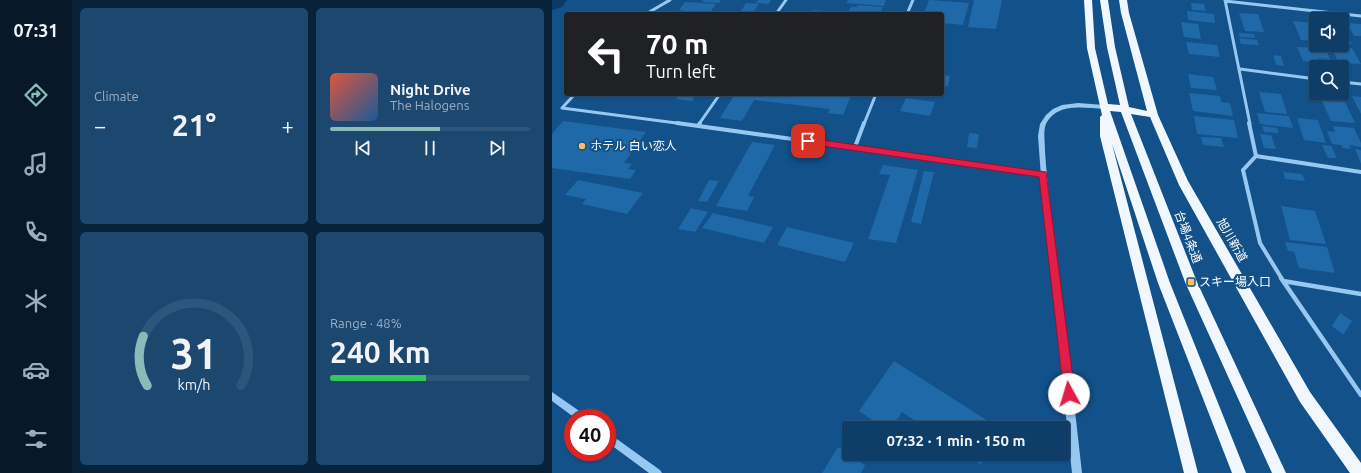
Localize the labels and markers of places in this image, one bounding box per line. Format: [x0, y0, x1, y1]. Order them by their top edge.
pin [791, 124, 825, 158]
place label: ホテル 白い恋人 [590, 139, 677, 152]
marker: ホテル 白い恋人 [577, 141, 587, 151]
place label: スキー場入口 [1199, 275, 1271, 288]
marker: スキー場入口 [1186, 277, 1196, 287]

